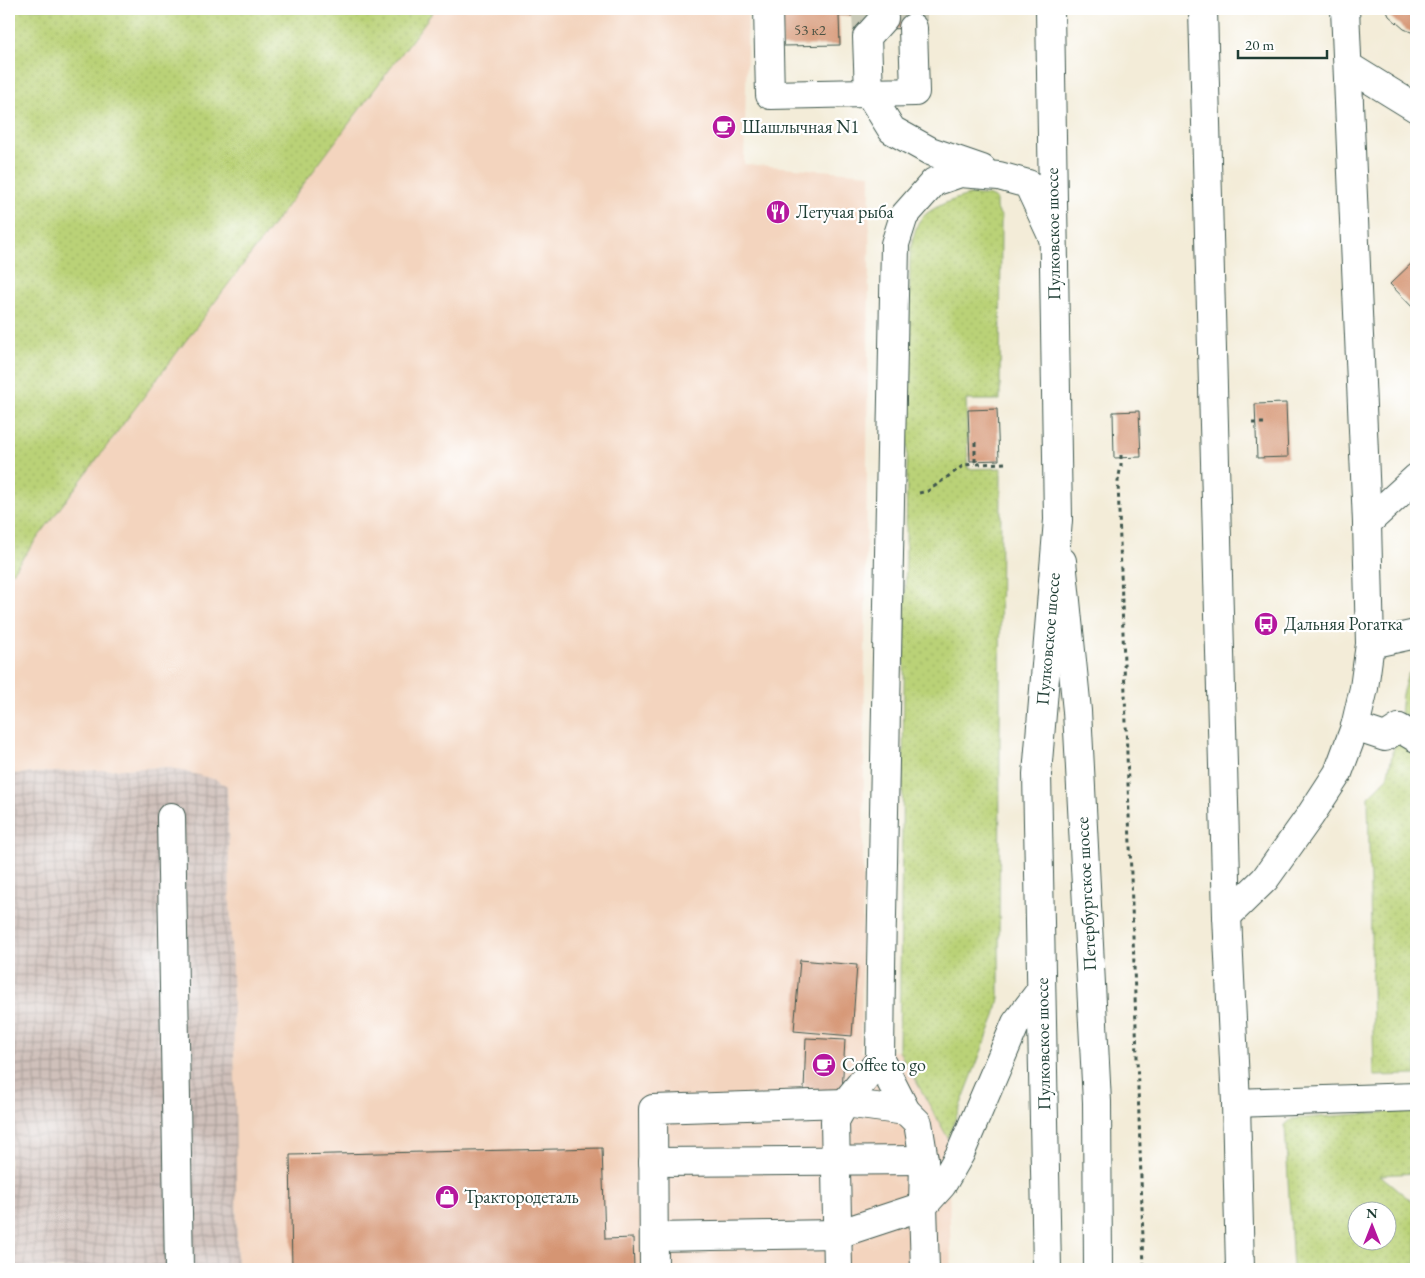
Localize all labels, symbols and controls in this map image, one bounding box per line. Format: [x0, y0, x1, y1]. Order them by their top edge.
house number: 53 к2 [794, 20, 827, 39]
scale bar [1238, 28, 1326, 60]
text: 20 m [1245, 35, 1274, 54]
cafe icon: Шашлычная N1 [711, 114, 737, 140]
place label: Шашлычная N1 [742, 115, 859, 138]
street label: Пулковское шоссе [1040, 167, 1065, 301]
restaurant icon: Летучая рыба [765, 199, 791, 225]
place label: Летучая рыба [796, 200, 894, 223]
street label: Пулковское шоссе [1030, 572, 1065, 706]
bus stop icon: Дальняя Рогатка [1253, 611, 1279, 637]
place label: Дальняя Рогатка [1284, 612, 1404, 635]
street label: Петербургское шоссе [1070, 816, 1101, 972]
street label: Пулковское шоссе [1030, 977, 1055, 1111]
cafe icon: Coffee to go [811, 1052, 837, 1078]
place label: Coffee to go [842, 1053, 926, 1076]
shop icon: Трактородеталь [434, 1184, 460, 1210]
place label: Трактородеталь [464, 1185, 579, 1208]
north arrow [1348, 1200, 1398, 1250]
text: N [1366, 1204, 1378, 1222]

